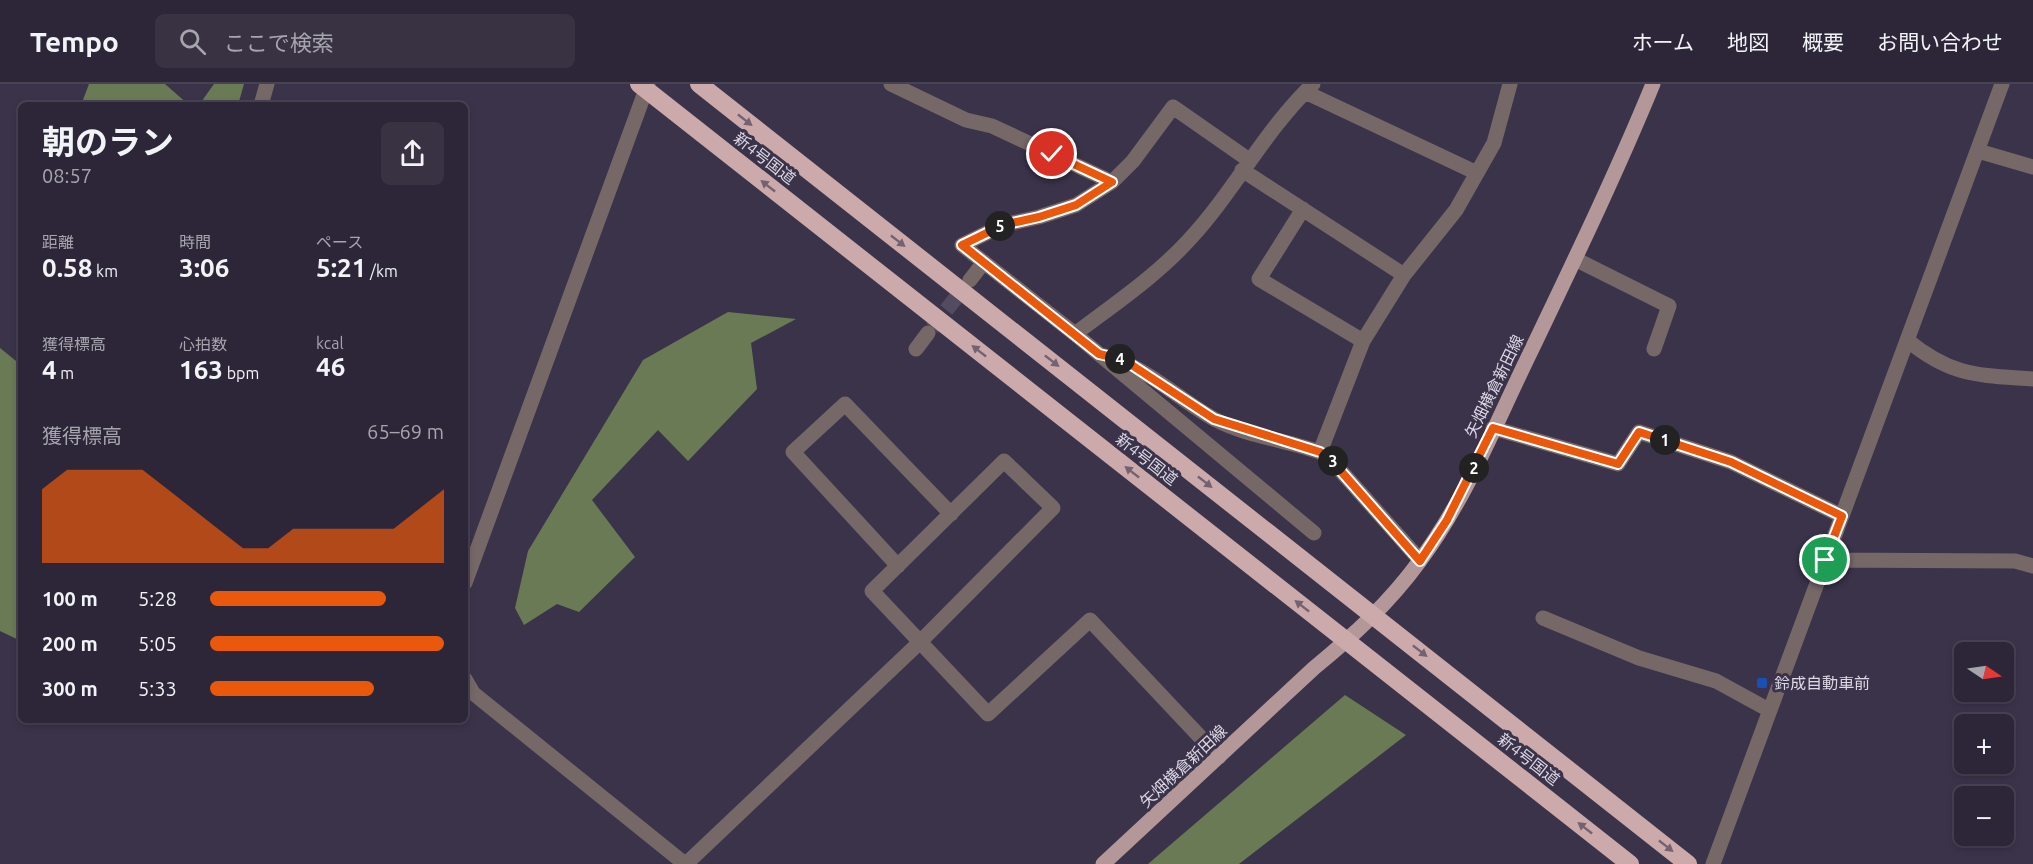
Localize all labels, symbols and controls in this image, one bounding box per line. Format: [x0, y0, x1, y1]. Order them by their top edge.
search box [155, 14, 575, 68]
icon: search [176, 25, 209, 58]
text: Tempo [30, 26, 119, 57]
text: ここで検索 [224, 30, 334, 55]
text: ホーム [1632, 30, 1694, 54]
text: 地図 [1727, 30, 1769, 54]
text: 概要 [1802, 30, 1844, 54]
text: お問い合わせ [1877, 30, 2003, 54]
one-way arrow [737, 114, 753, 127]
button: share [381, 122, 444, 185]
text: 朝のラン [42, 123, 174, 160]
street label: 新4号国道 [731, 128, 799, 188]
pin [1026, 128, 1077, 179]
icon: check [1035, 137, 1068, 170]
text: 08:57 [42, 164, 92, 187]
one-way arrow [760, 179, 776, 192]
pin: 5 [985, 211, 1015, 241]
text: 5 [995, 217, 1005, 235]
text: 距離 [42, 233, 74, 251]
text: 時間 [179, 233, 211, 251]
text: ペース [316, 233, 363, 251]
one-way arrow [891, 234, 906, 246]
text: 0.58 [42, 253, 92, 282]
text: 3:06 [179, 253, 229, 282]
text: 5:21 [316, 253, 366, 282]
text: km [92, 262, 118, 280]
text: /km [366, 262, 398, 280]
street label: 矢畑横倉新田線 [1461, 332, 1527, 440]
text: kcal [316, 334, 344, 352]
text: 獲得標高 [42, 335, 106, 353]
text: 心拍数 [179, 335, 227, 353]
pin: 4 [1105, 344, 1135, 374]
one-way arrow [971, 345, 987, 358]
text: 4 [1115, 350, 1125, 368]
text: 46 [316, 352, 345, 381]
text: 4 [42, 355, 57, 384]
text: 163 [179, 355, 223, 384]
one-way arrow [1044, 355, 1059, 367]
text: m [57, 364, 74, 382]
text: bpm [223, 364, 259, 382]
text: 65–69 m [367, 420, 444, 443]
text: 獲得標高 [42, 424, 122, 447]
pin: 1 [1650, 425, 1680, 455]
street label: 新4号国道 [1113, 429, 1181, 489]
text: 1 [1660, 431, 1670, 449]
pin: 3 [1318, 446, 1348, 476]
text: 3 [1328, 452, 1338, 470]
pin: 2 [1459, 453, 1489, 483]
text: 2 [1469, 459, 1479, 477]
one-way arrow [1124, 466, 1140, 479]
one-way arrow [1197, 476, 1213, 489]
pin [1799, 534, 1850, 585]
icon: arrive [1808, 543, 1841, 576]
text: 100 m [42, 587, 98, 610]
text: 5:28 [138, 587, 177, 610]
one-way arrow [1294, 599, 1310, 612]
text: 200 m [42, 632, 98, 655]
text: 5:05 [138, 632, 177, 655]
north arrow [1954, 642, 2014, 702]
map controls [1954, 642, 2014, 846]
one-way arrow [1412, 645, 1428, 658]
place label: 鈴成自動車前 [1774, 674, 1870, 692]
marker: 鈴成自動車前 [1755, 676, 1769, 690]
text: 300 m [42, 677, 98, 700]
text: 5:33 [138, 677, 177, 700]
button: + [1954, 714, 2014, 774]
street label: 矢畑横倉新田線 [1136, 721, 1230, 811]
street label: 新4号国道 [1495, 729, 1563, 789]
button: − [1954, 786, 2014, 846]
one-way arrow [1577, 822, 1592, 834]
one-way arrow [1659, 840, 1674, 852]

